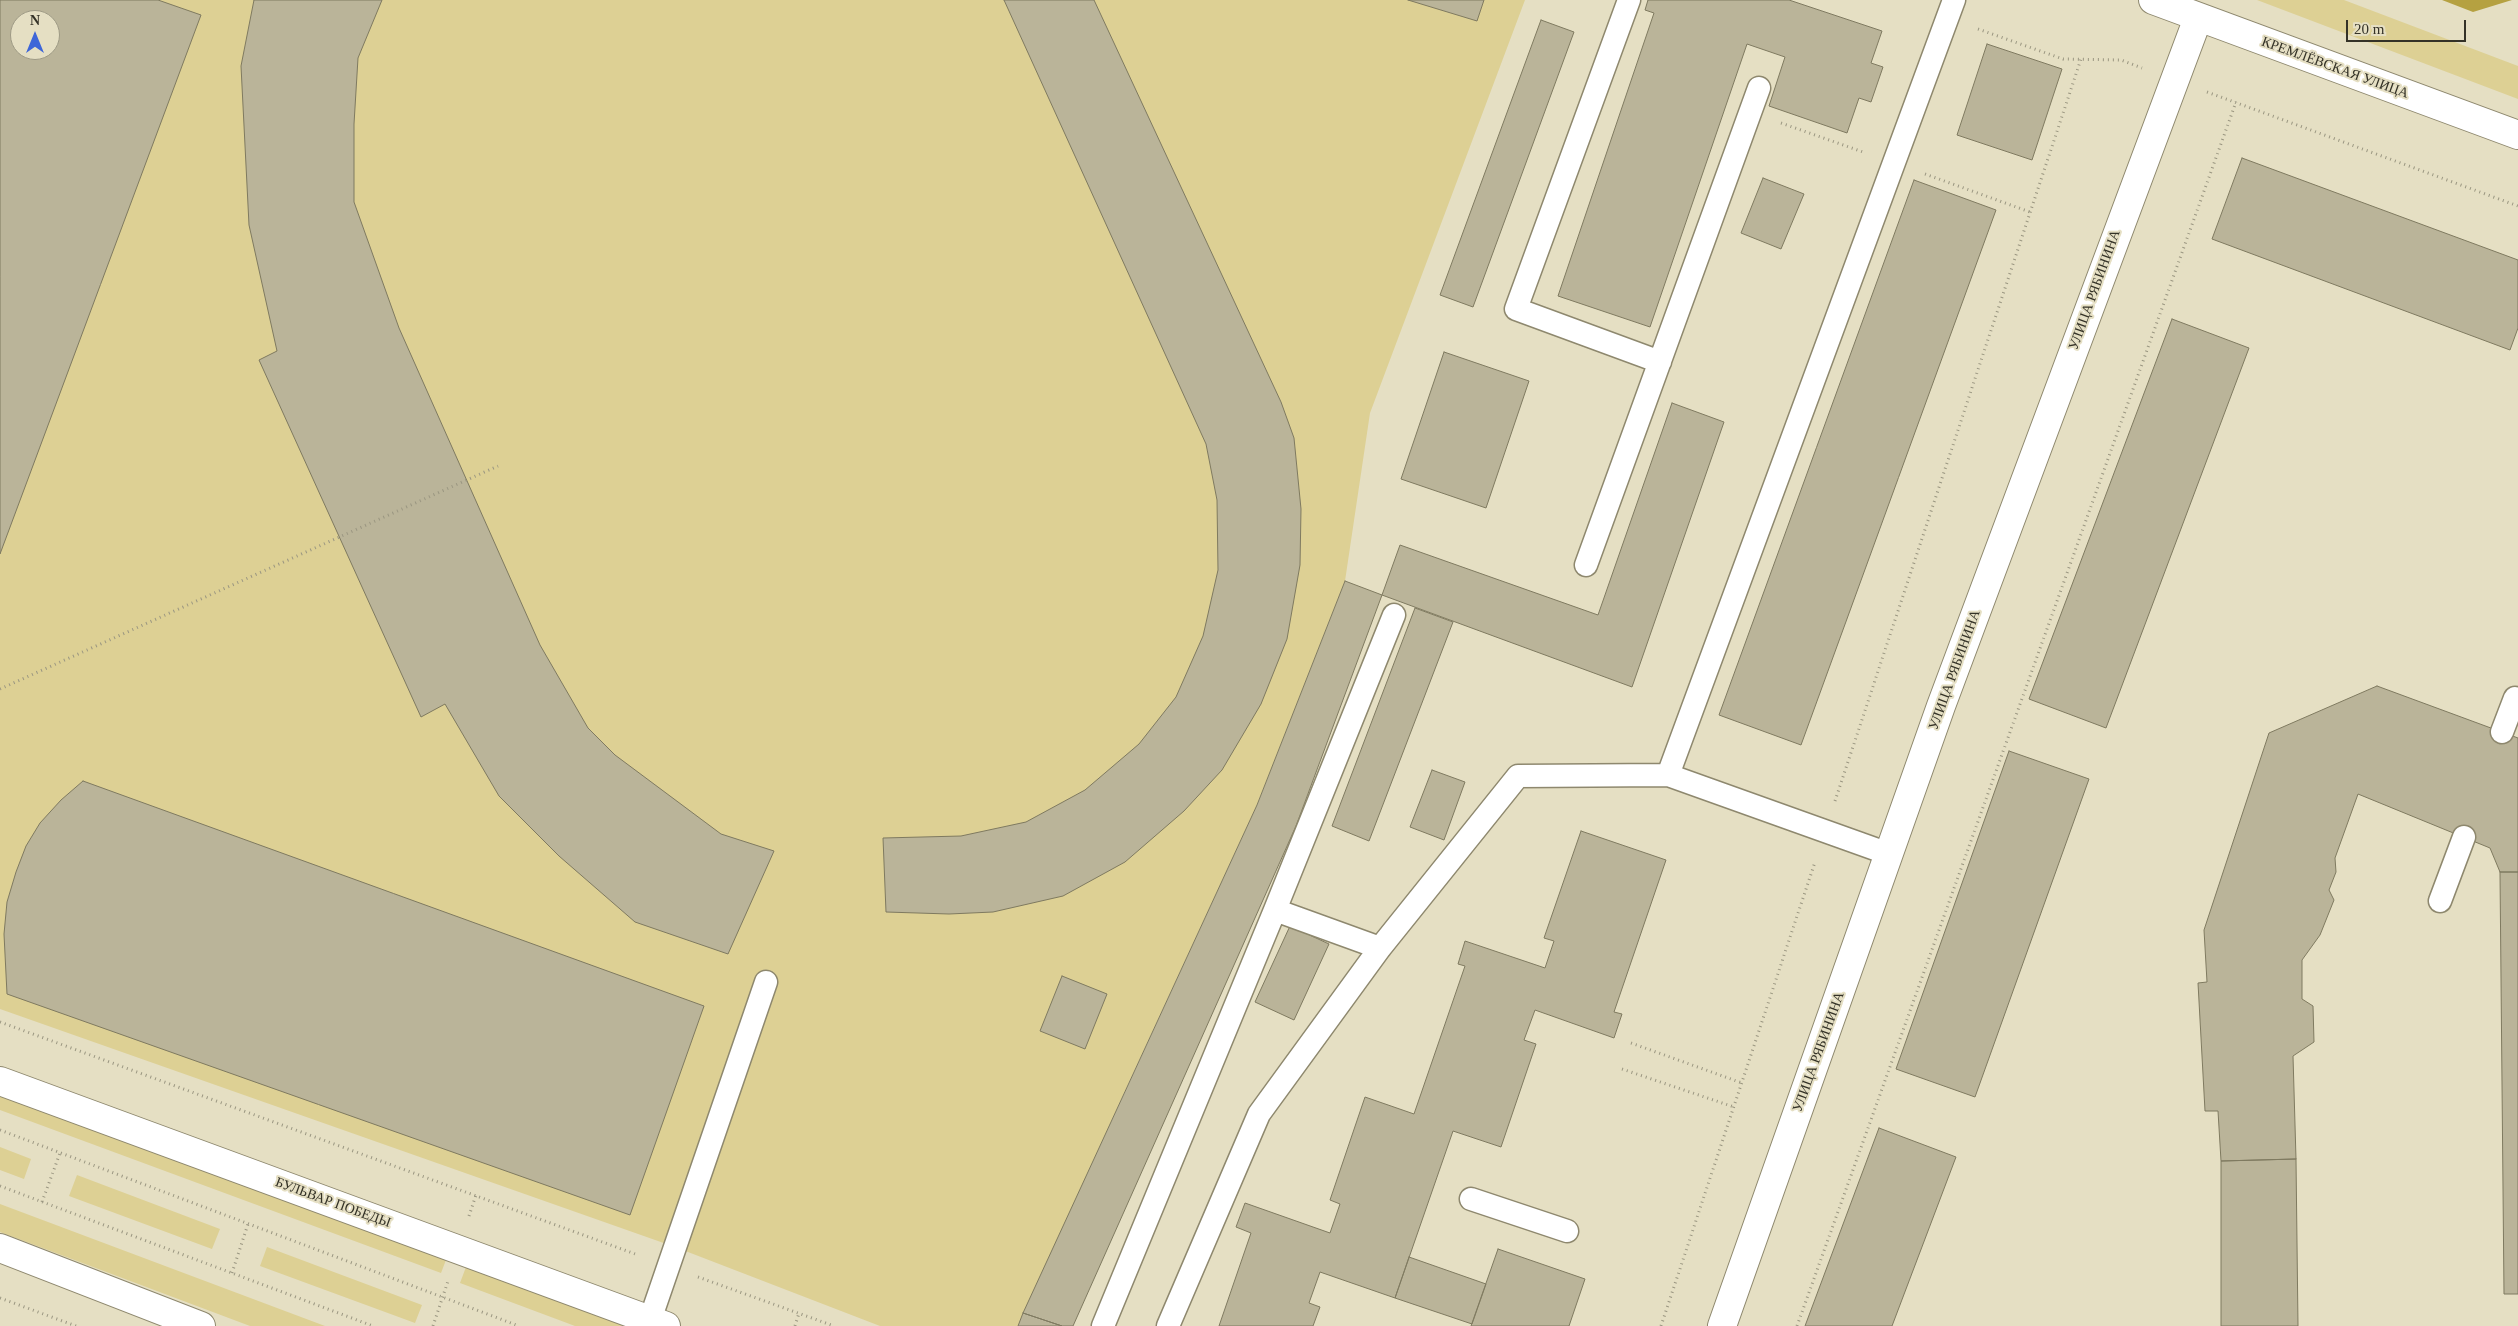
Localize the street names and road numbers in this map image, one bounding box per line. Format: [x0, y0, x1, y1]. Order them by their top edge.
street label: КРЕМЛЁВСКАЯ УЛИЦА [2259, 34, 2411, 102]
street label: УЛИЦА РЯБИНИНА [2065, 228, 2125, 352]
street label: УЛИЦА РЯБИНИНА [1925, 608, 1985, 732]
street label: УЛИЦА РЯБИНИНА [1789, 990, 1849, 1114]
street label: БУЛЬВАР ПОБЕДЫ [273, 1174, 393, 1232]

